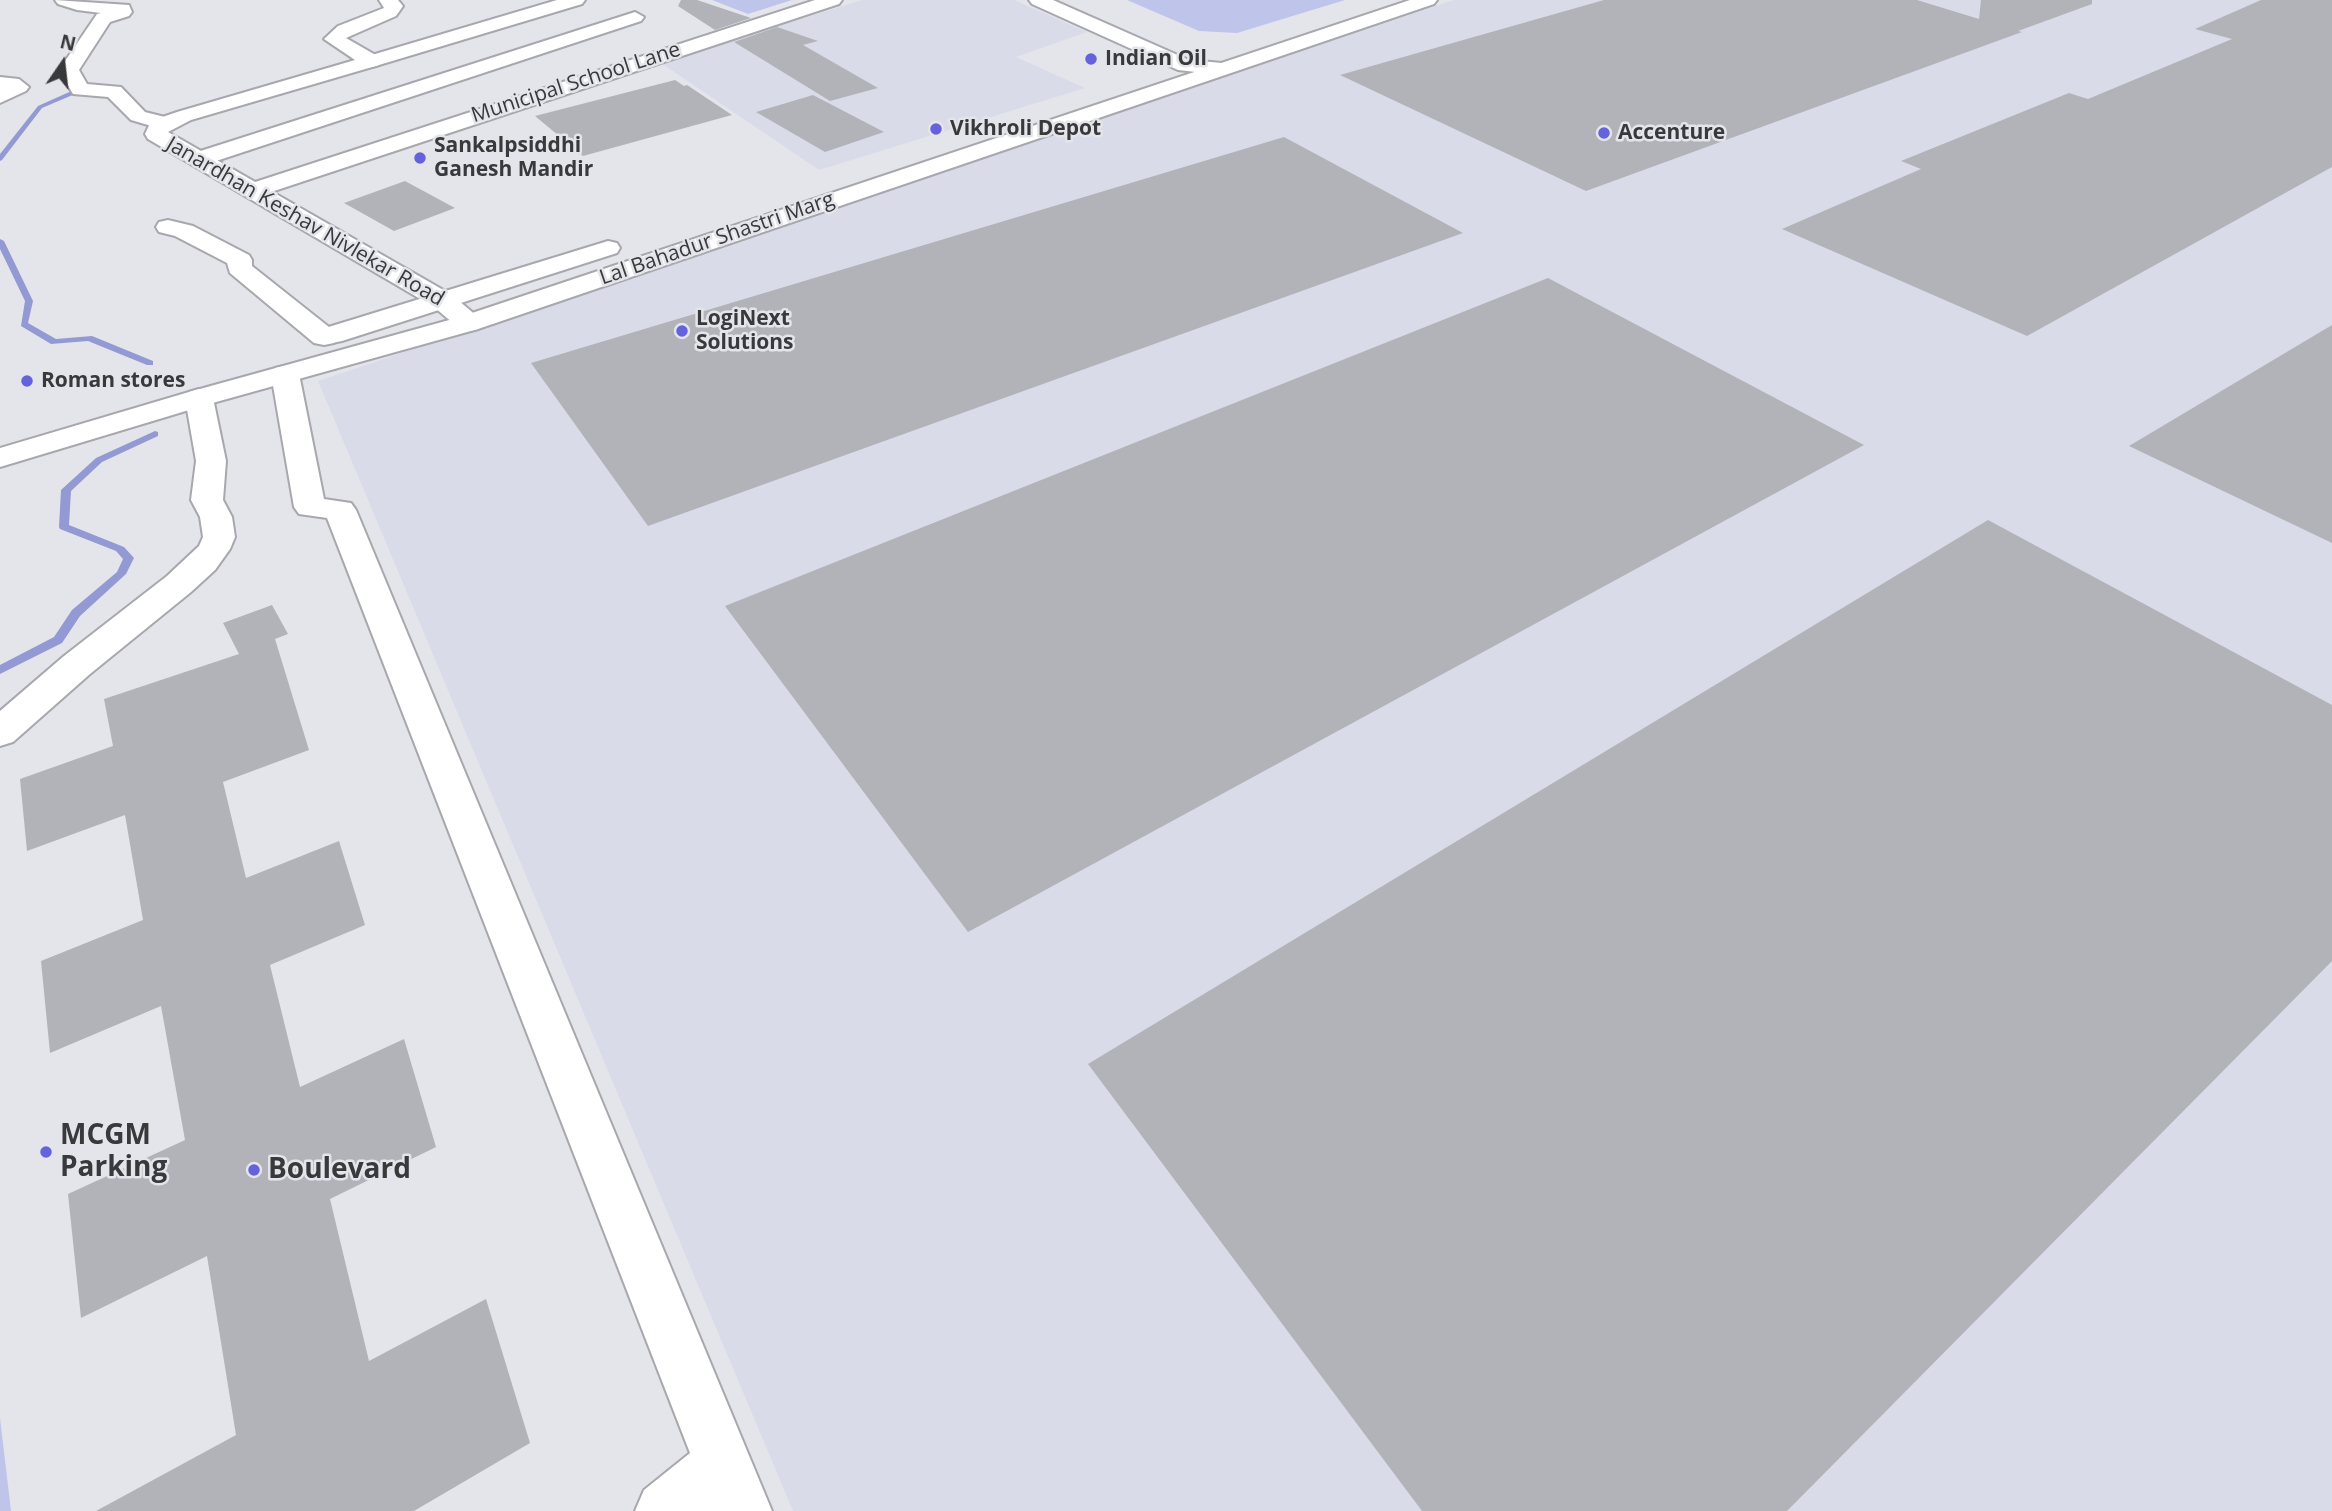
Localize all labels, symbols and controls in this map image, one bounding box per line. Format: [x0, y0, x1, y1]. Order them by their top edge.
north arrow [28, 28, 98, 98]
text: N [57, 28, 79, 57]
street label: Municipal School Lane [468, 37, 684, 129]
place label: Indian Oil [1105, 46, 1207, 72]
marker: Indian Oil [1083, 51, 1099, 67]
place label: Vikhroli Depot [950, 116, 1101, 142]
place label: Accenture [1618, 120, 1725, 146]
marker: Vikhroli Depot [928, 121, 944, 137]
marker: Accenture [1596, 125, 1612, 141]
street label: Janardhan Keshav Nivlekar Road [161, 132, 449, 312]
place label: Sankalpsiddhi Ganesh Mandir [434, 133, 593, 183]
marker: Sankalpsiddhi Ganesh Mandir [412, 150, 428, 166]
street label: Lal Bahadur Shastri Marg [596, 187, 838, 291]
place label: LogiNext Solutions [696, 306, 794, 356]
marker: LogiNext Solutions [674, 323, 690, 339]
place label: Roman stores [41, 368, 185, 394]
marker: Roman stores [19, 373, 35, 389]
place label: MCGM Parking [60, 1119, 167, 1185]
marker: MCGM Parking [38, 1144, 54, 1160]
place label: Boulevard [268, 1153, 411, 1187]
marker: Boulevard [246, 1162, 262, 1178]

